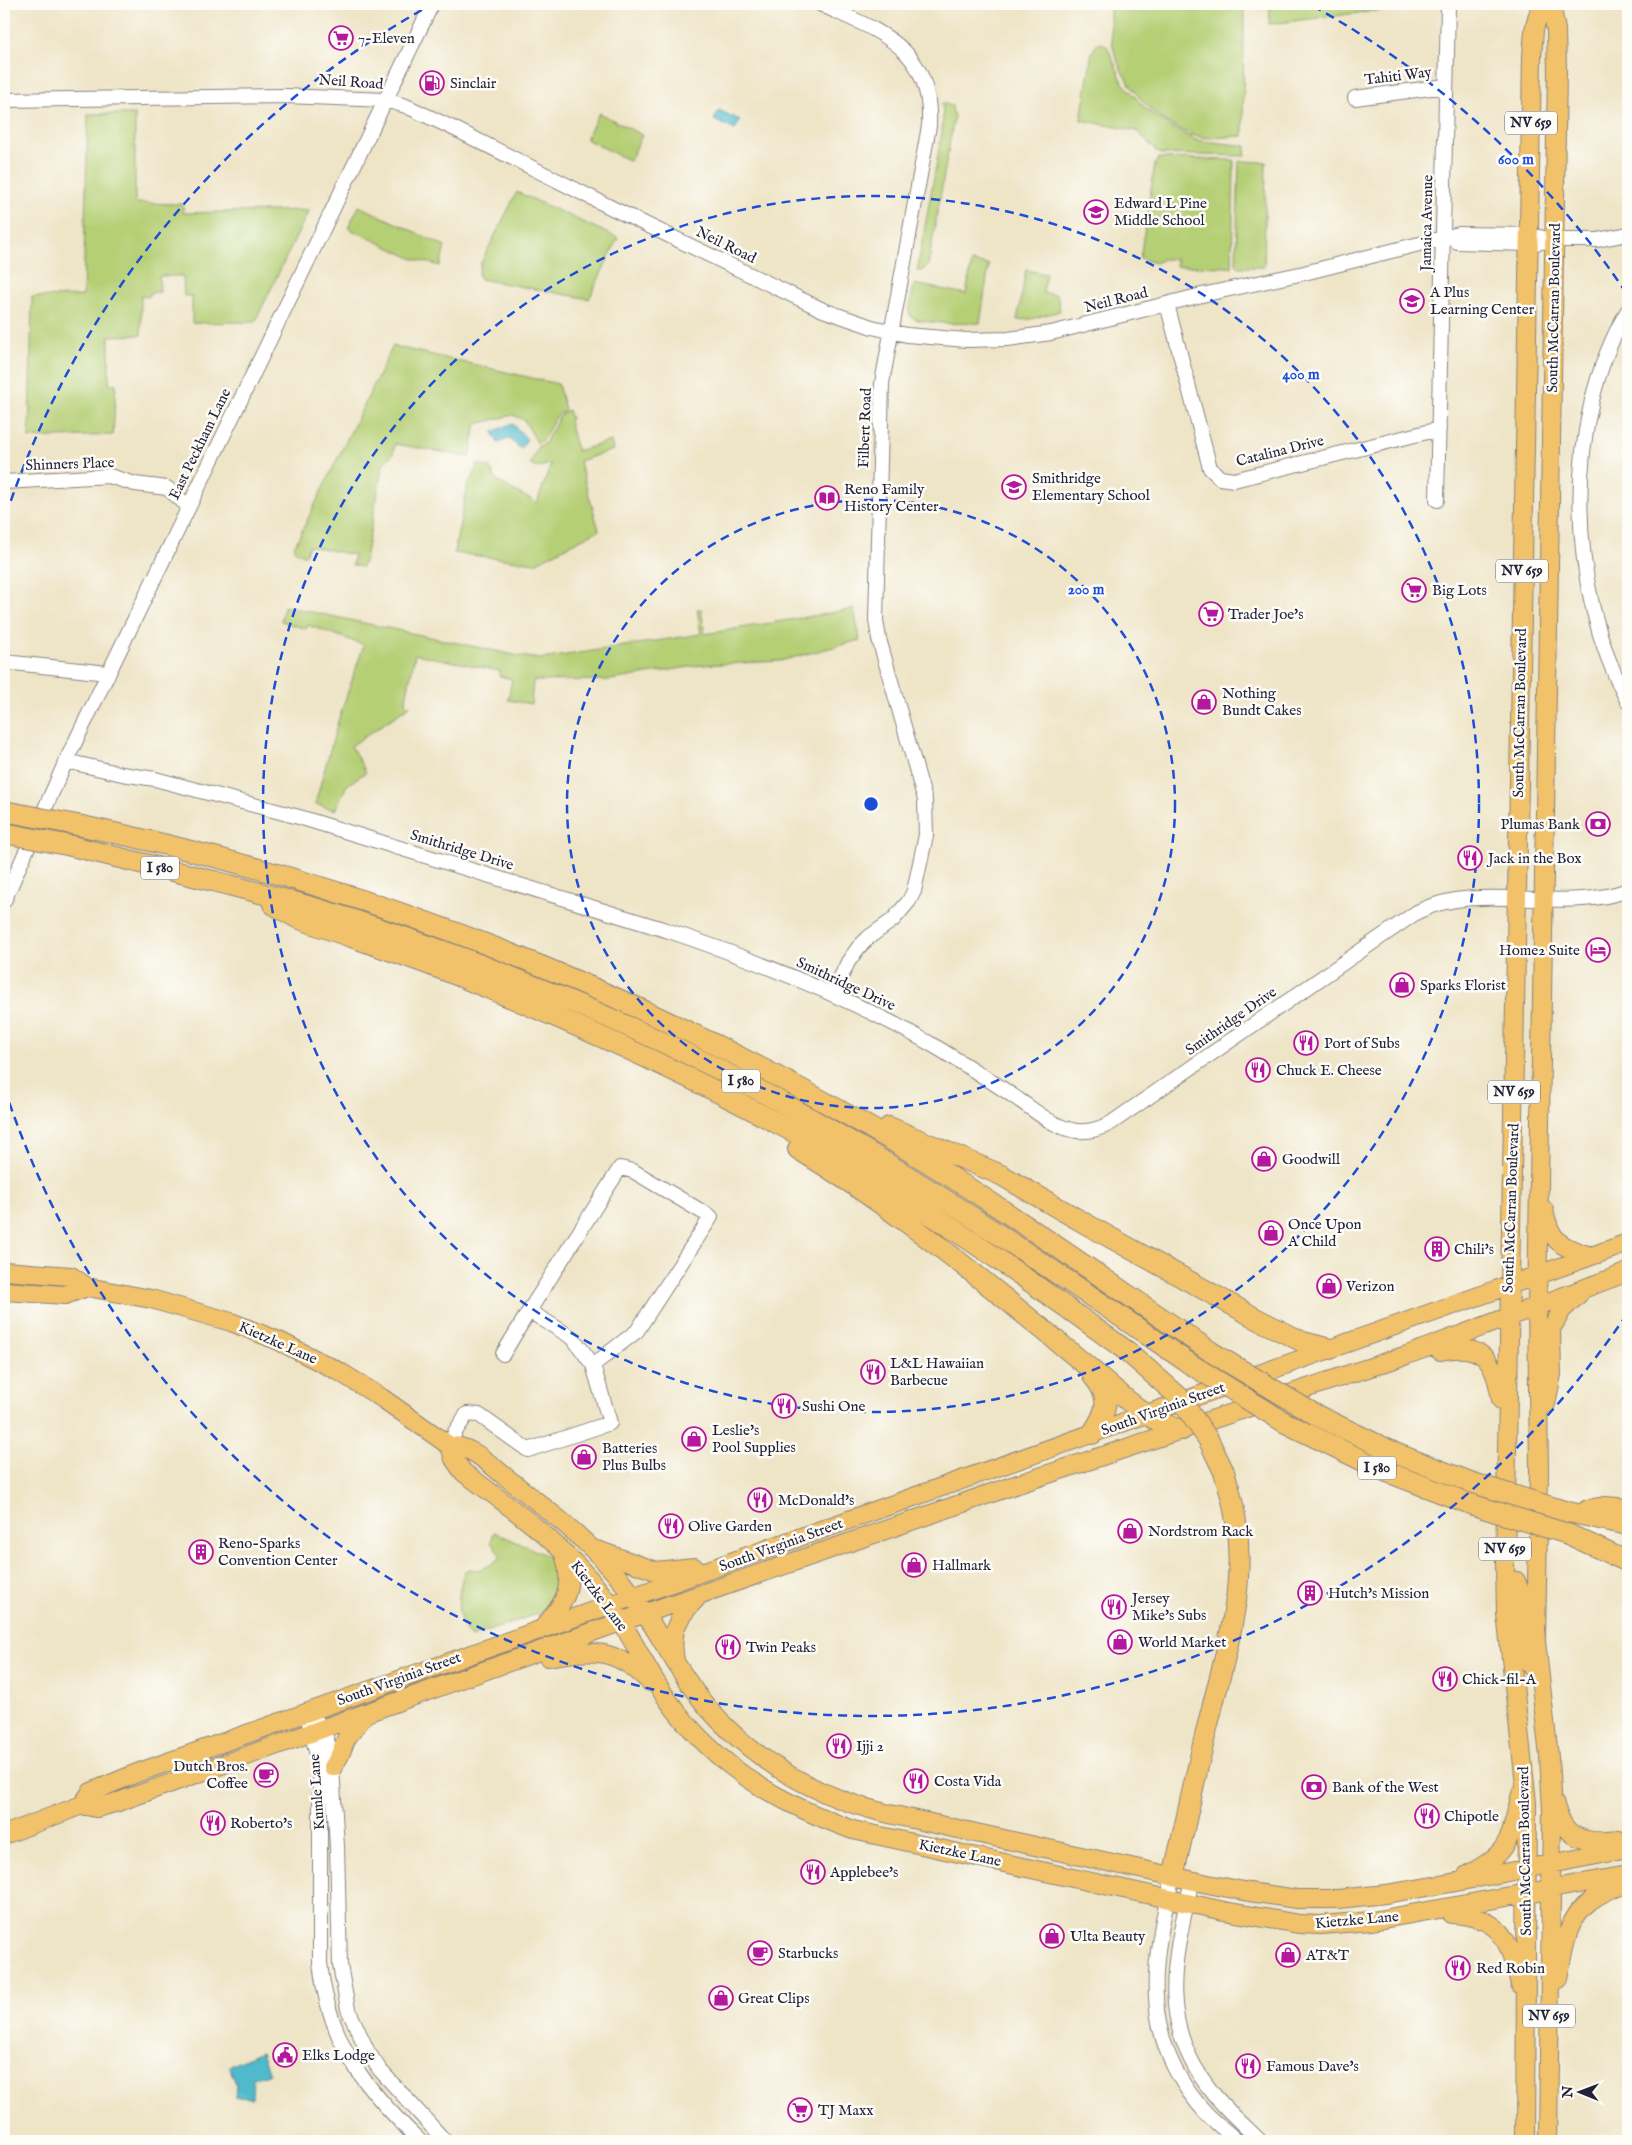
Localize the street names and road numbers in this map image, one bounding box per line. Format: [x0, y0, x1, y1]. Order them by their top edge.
street label: Tahiti Way [1363, 62, 1433, 90]
street label: Neil Road [318, 70, 385, 94]
road number: NV 659 [1505, 112, 1557, 134]
street label: Jamaica Avenue [1417, 175, 1437, 273]
street label: Neil Road [693, 222, 760, 268]
street label: South McCarran Boulevard [1543, 222, 1565, 393]
street label: Neil Road [1082, 283, 1151, 317]
street label: East Peckham Lane [165, 385, 235, 503]
street label: Filbert Road [854, 387, 876, 469]
street label: Catalina Drive [1234, 431, 1326, 471]
street label: Shinners Place [25, 453, 115, 475]
road number: NV 659 [1496, 560, 1548, 582]
street label: South McCarran Boulevard [1509, 627, 1531, 798]
street label: Smithridge Drive [408, 825, 516, 875]
road number: I 580 [141, 856, 179, 880]
street label: Smithridge Drive [793, 953, 899, 1015]
street label: Smithridge Drive [1182, 982, 1280, 1059]
road number: I 580 [722, 1070, 760, 1092]
road number: NV 659 [1488, 1080, 1540, 1104]
street label: South McCarran Boulevard [1499, 1122, 1523, 1293]
street label: Kietzke Lane [236, 1317, 320, 1369]
street label: South Virginia Street [1098, 1378, 1228, 1440]
road number: I 580 [1358, 1456, 1396, 1480]
street label: South Virginia Street [716, 1514, 846, 1576]
road number: NV 659 [1479, 1538, 1531, 1560]
street label: Kietzke Lane [566, 1557, 632, 1635]
street label: South Virginia Street [334, 1648, 464, 1710]
street label: Kumle Lane [305, 1753, 329, 1831]
street label: South McCarran Boulevard [1514, 1765, 1536, 1936]
street label: Kietzke Lane [917, 1835, 1003, 1871]
street label: Kietzke Lane [1314, 1907, 1400, 1933]
road number: NV 659 [1523, 2004, 1575, 2028]

